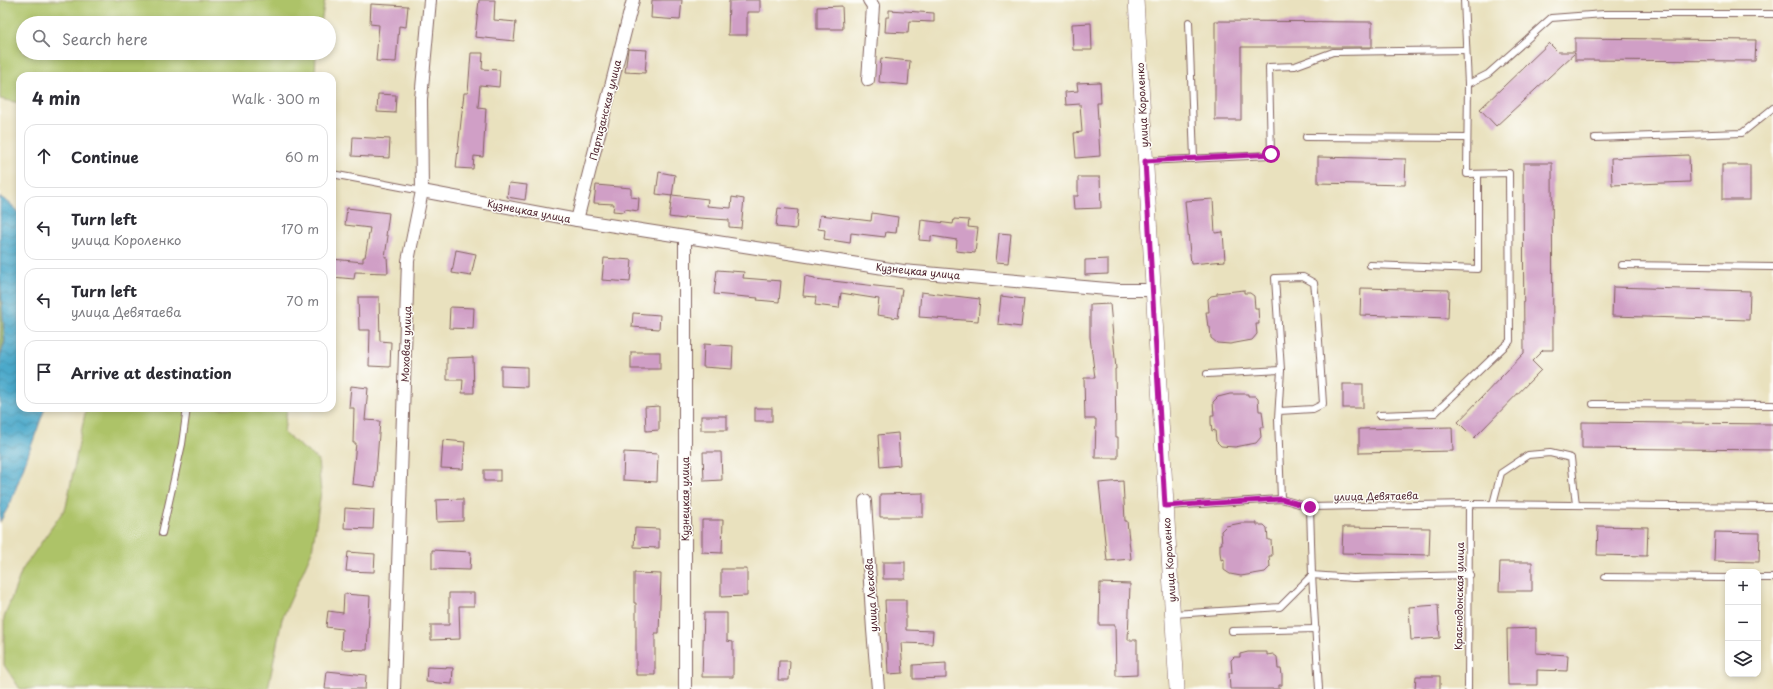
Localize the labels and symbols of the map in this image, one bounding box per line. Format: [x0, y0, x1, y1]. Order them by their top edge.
street label: Партизанская улица [585, 57, 624, 162]
street label: улица Короленко [1132, 62, 1151, 148]
route start [1262, 145, 1280, 163]
street label: Кузнецкая улица [486, 195, 573, 226]
street label: Кузнецкая улица [875, 259, 962, 282]
street label: Моховая улица [397, 305, 414, 382]
street label: Кузнецкая улица [677, 456, 692, 541]
street label: улица Девятаева [1333, 487, 1419, 504]
route end [1301, 498, 1319, 516]
street label: улица Короленко [1158, 517, 1179, 603]
street label: Краснодонская улица [1450, 541, 1467, 650]
street label: улица Лескова [860, 557, 881, 632]

